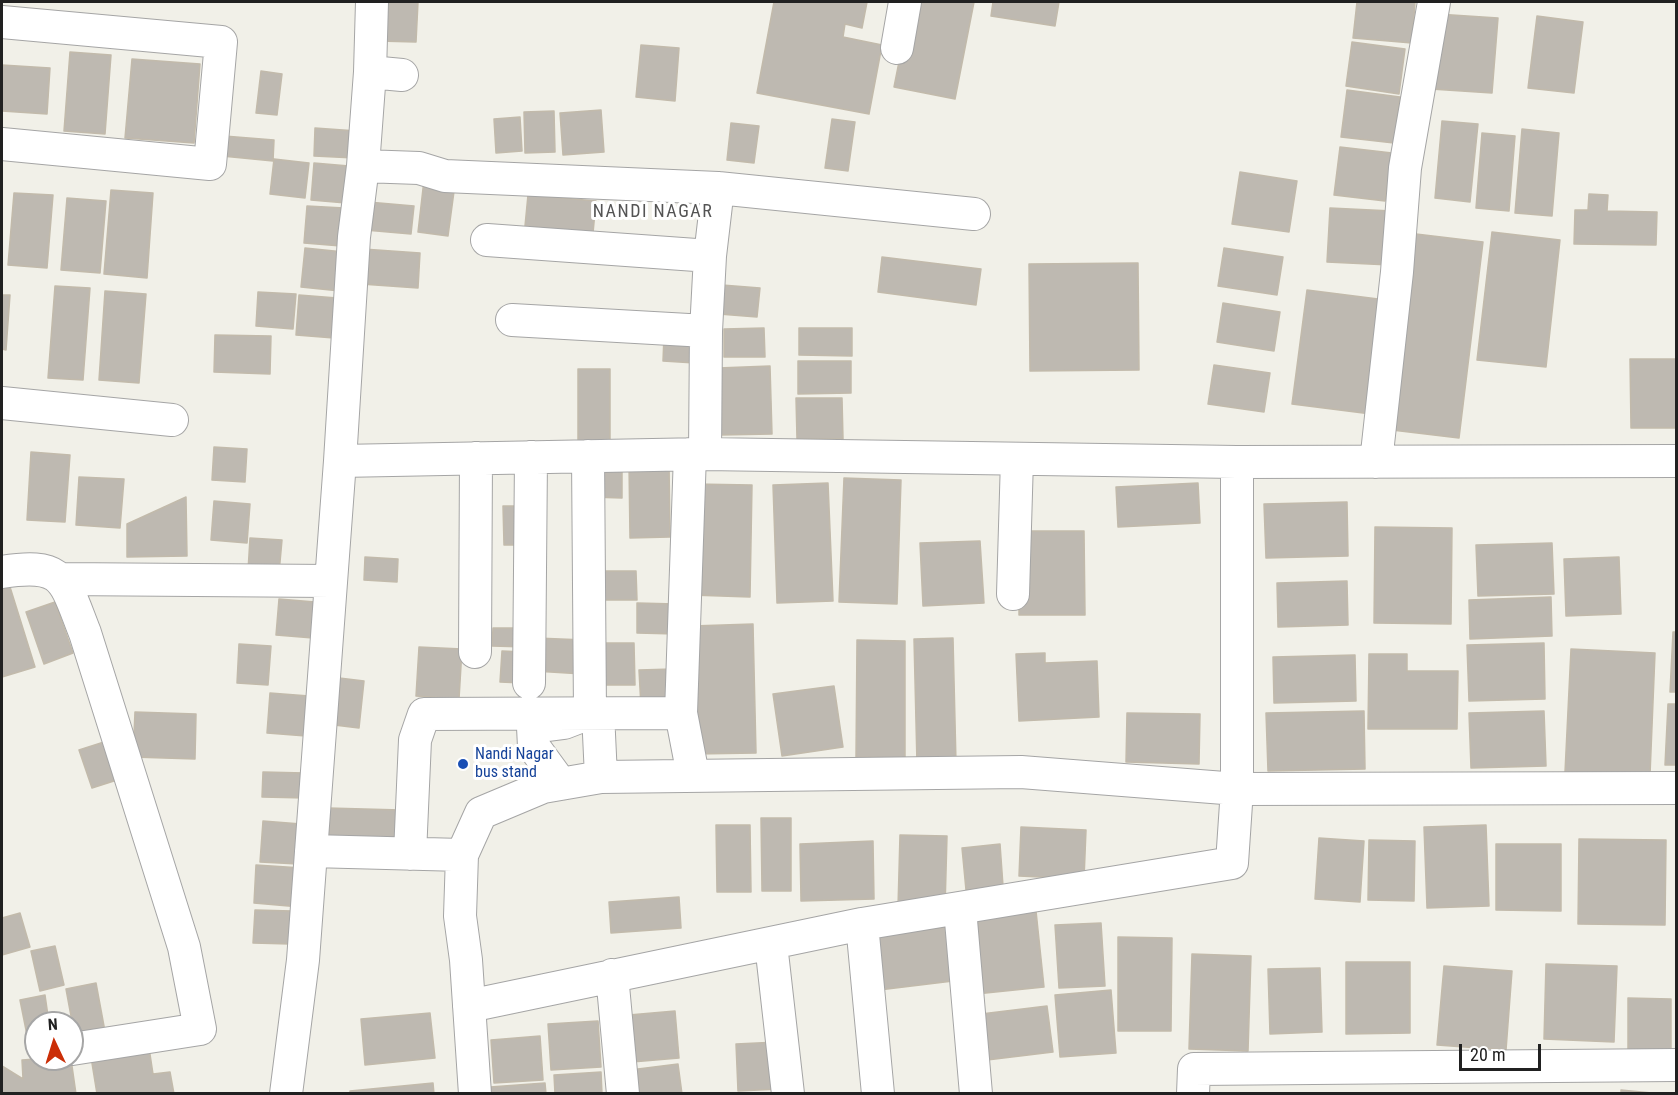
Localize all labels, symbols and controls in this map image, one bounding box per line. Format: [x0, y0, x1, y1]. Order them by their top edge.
district label: NANDI NAGAR [593, 201, 713, 223]
place label: Nandi Nagar bus stand [475, 745, 554, 783]
marker: Nandi Nagar bus stand [456, 757, 470, 771]
north arrow [24, 1011, 84, 1071]
text: N [47, 1015, 58, 1034]
scale bar [1462, 1032, 1544, 1070]
text: 20 m [1470, 1044, 1505, 1065]

